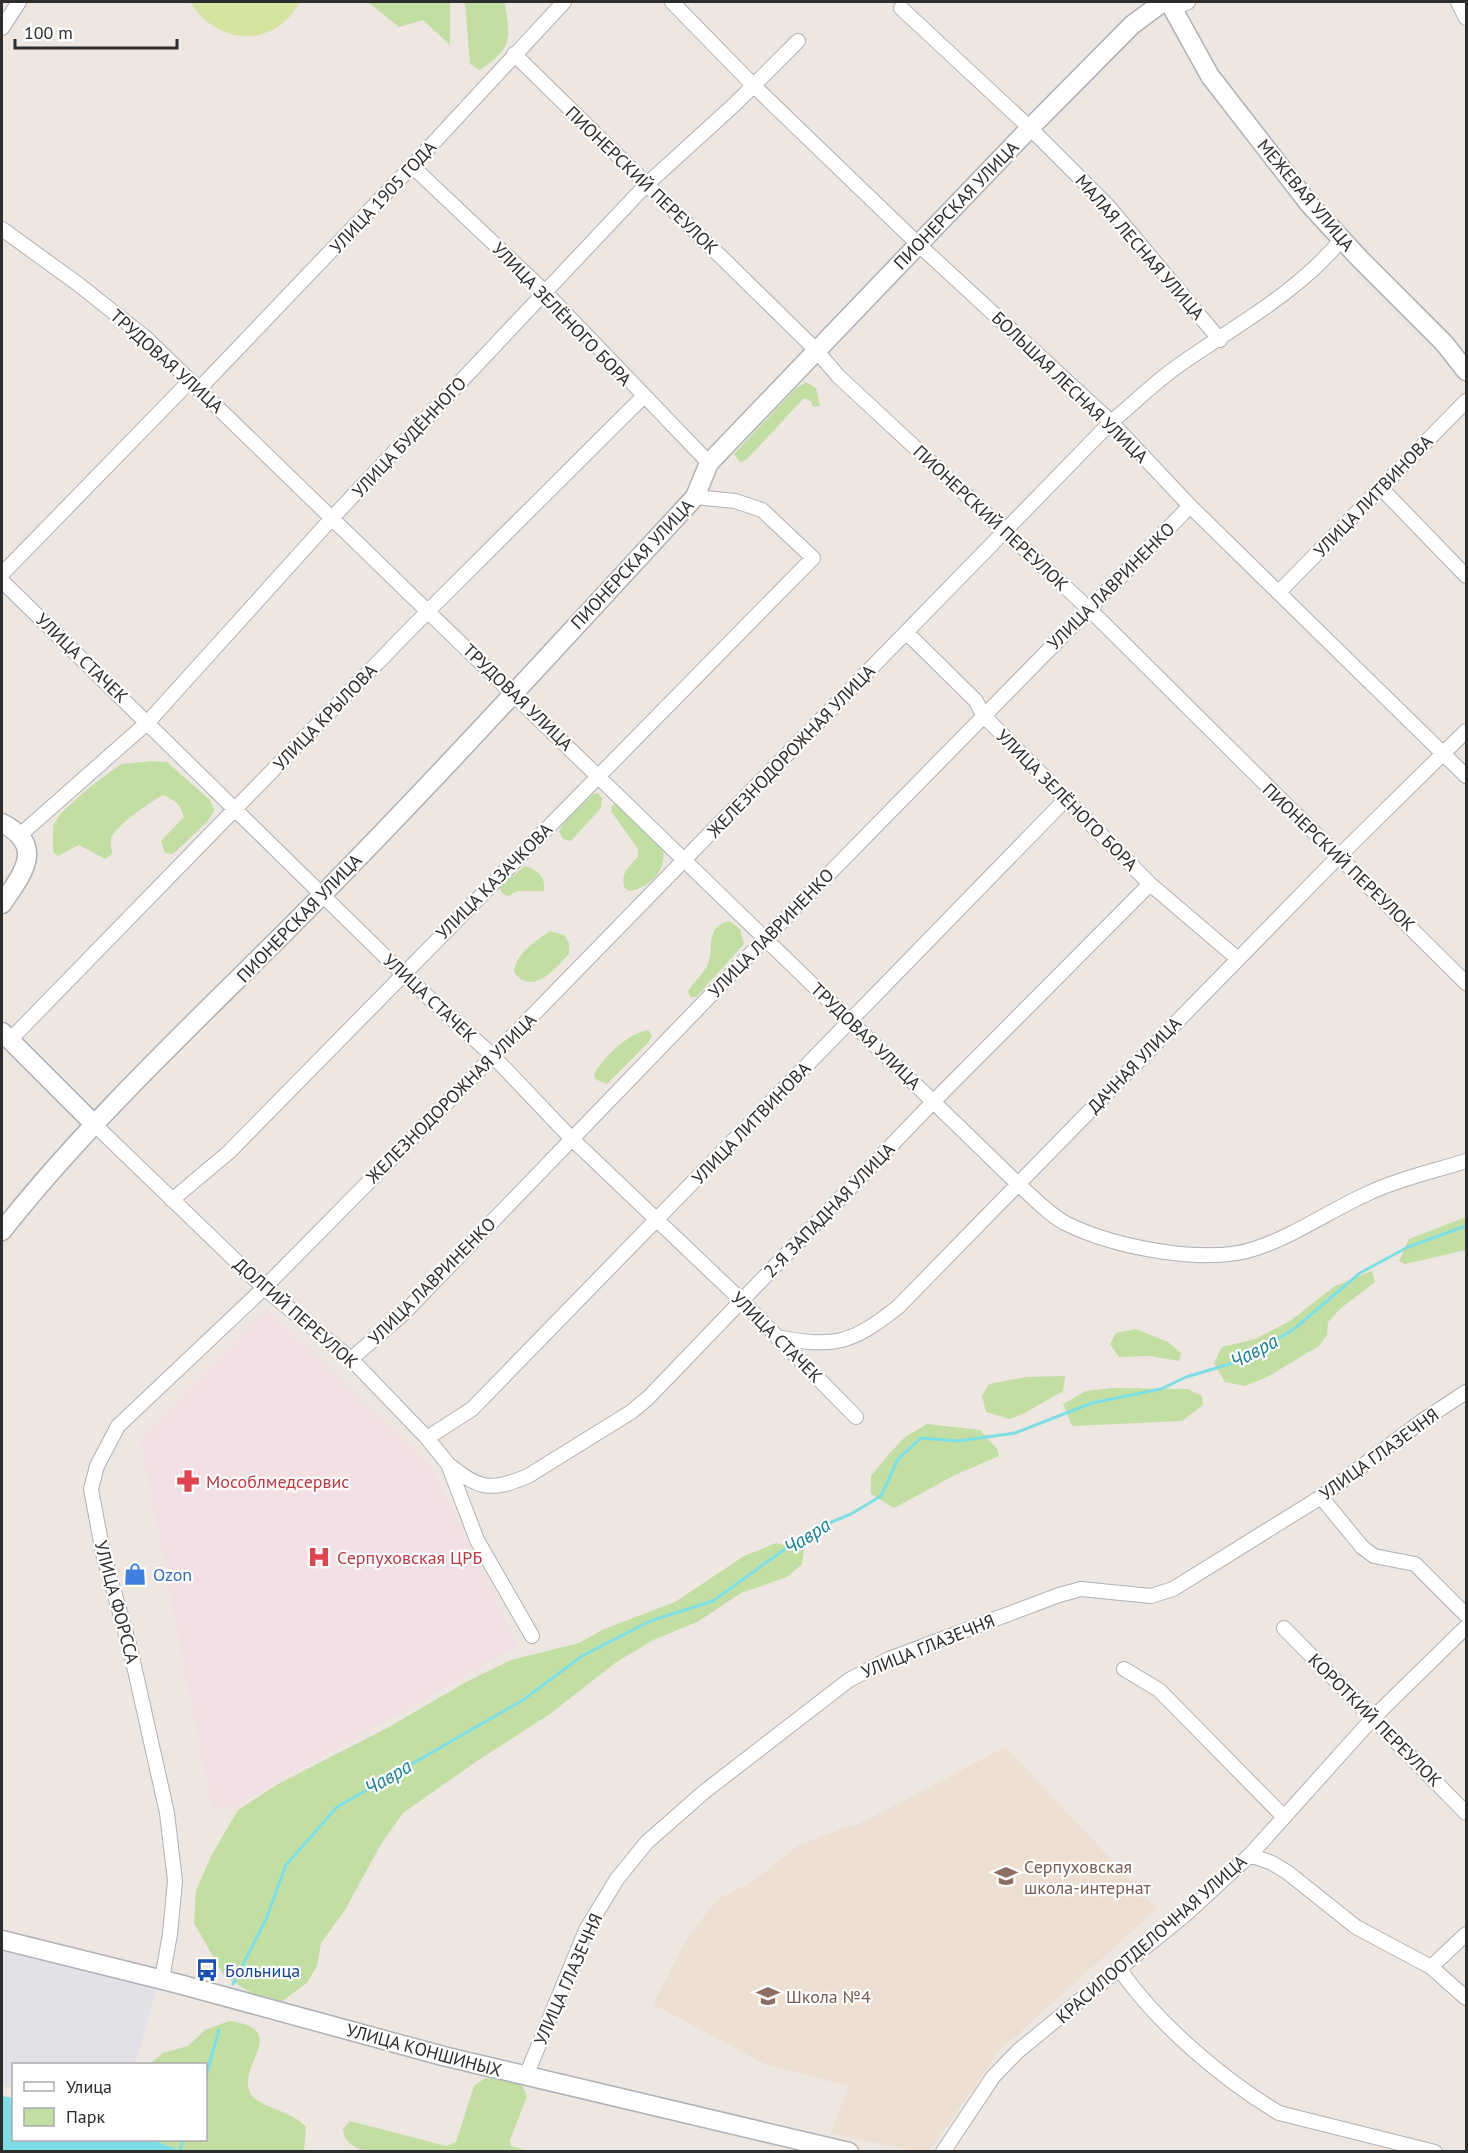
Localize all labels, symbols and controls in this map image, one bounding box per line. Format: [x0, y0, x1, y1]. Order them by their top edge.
scale bar [15, 12, 177, 50]
text: 100 m [24, 21, 73, 44]
street label: ПИОНЕРСКИЙ ПЕРЕУЛОК [561, 101, 723, 259]
street label: МЕЖЕВАЯ УЛИЦА [1252, 134, 1360, 256]
street label: УЛИЦА 1905 ГОДА [325, 136, 441, 258]
street label: ПИОНЕРСКАЯ УЛИЦА [889, 136, 1024, 274]
street label: МАЛАЯ ЛЕСНАЯ УЛИЦА [1071, 169, 1210, 325]
street label: УЛИЦА ЗЕЛЁНОГО БОРА [487, 237, 637, 391]
street label: ТРУДОВАЯ УЛИЦА [106, 304, 229, 418]
street label: БОЛЬШАЯ ЛЕСНАЯ УЛИЦА [987, 306, 1153, 468]
street label: УЛИЦА БУДЁННОГО [347, 372, 471, 502]
street label: УЛИЦА ЛИТВИНОВА [1309, 430, 1438, 562]
street label: ПИОНЕРСКИЙ ПЕРЕУЛОК [909, 440, 1073, 596]
street label: ПИОНЕРСКАЯ УЛИЦА [566, 494, 699, 634]
street label: УЛИЦА ЛАВРИНЕНКО [1042, 517, 1180, 655]
street label: УЛИЦА СТАЧЕК [31, 608, 133, 708]
street label: ТРУДОВАЯ УЛИЦА [458, 639, 578, 756]
street label: УЛИЦА КРЫЛОВА [268, 659, 382, 775]
street label: ЖЕЛЕЗНОДОРОЖНАЯ УЛИЦА [702, 659, 880, 843]
street label: УЛИЦА ЗЕЛЁНОГО БОРА [991, 724, 1143, 876]
street label: ПИОНЕРСКИЙ ПЕРЕУЛОК [1258, 778, 1420, 936]
street label: УЛИЦА КАЗАЧКОВА [431, 818, 557, 944]
street label: ПИОНЕРСКАЯ УЛИЦА [232, 849, 367, 987]
street label: УЛИЦА ЛАВРИНЕНКО [703, 863, 839, 1003]
street label: УЛИЦА СТАЧЕК [378, 949, 482, 1047]
street label: ТРУДОВАЯ УЛИЦА [806, 978, 926, 1095]
street label: ЖЕЛЕЗНОДОРОЖНАЯ УЛИЦА [360, 1008, 541, 1189]
street label: ДАЧНАЯ УЛИЦА [1082, 1012, 1186, 1118]
street label: УЛИЦА ЛИТВИНОВА [687, 1057, 816, 1189]
street label: 2-Я ЗАПАДНАЯ УЛИЦА [759, 1137, 900, 1282]
street label: УЛИЦА ЛАВРИНЕНКО [363, 1212, 501, 1350]
street label: ДОЛГИЙ ПЕРЕУЛОК [229, 1253, 363, 1373]
street label: УЛИЦА СТАЧЕК [727, 1287, 827, 1387]
water label: Чавра [1226, 1328, 1283, 1374]
street label: УЛИЦА ГЛАЗЕЧНЯ [1315, 1403, 1443, 1505]
pharmacy icon: Мособлмедсервис [175, 1468, 201, 1494]
place label: Мособлмедсервис [206, 1470, 349, 1493]
water label: Чавра [779, 1512, 835, 1560]
street label: УЛИЦА ФОРССА [90, 1538, 145, 1666]
hospital icon: Серпуховская ЦРБ [306, 1544, 332, 1570]
place label: Серпуховская ЦРБ [337, 1546, 482, 1569]
shop icon: Ozon [122, 1561, 148, 1587]
place label: Ozon [153, 1563, 192, 1586]
street label: УЛИЦА ГЛАЗЕЧНЯ [858, 1609, 998, 1683]
street label: КОРОТКИЙ ПЕРЕУЛОК [1303, 1648, 1447, 1792]
water label: Чавра [360, 1753, 416, 1801]
street label: КРАСИЛООТДЕЛОЧНАЯ УЛИЦА [1051, 1850, 1251, 2028]
place label: Серпуховская школа-интернат [1024, 1855, 1152, 1899]
school or university icon: Серпуховская школа-интернат [993, 1863, 1019, 1889]
street label: УЛИЦА ГЛАЗЕЧНЯ [529, 1909, 607, 2049]
bus stop icon: Больница [194, 1957, 220, 1983]
place label: Больница [225, 1959, 300, 1982]
school or university icon: Школа №4 [755, 1983, 781, 2009]
place label: Школа №4 [786, 1985, 871, 2008]
street label: УЛИЦА КОНШИНЫХ [344, 2018, 504, 2082]
legend [12, 2063, 207, 2141]
text: Улица [66, 2075, 112, 2098]
text: Парк [66, 2105, 106, 2128]

